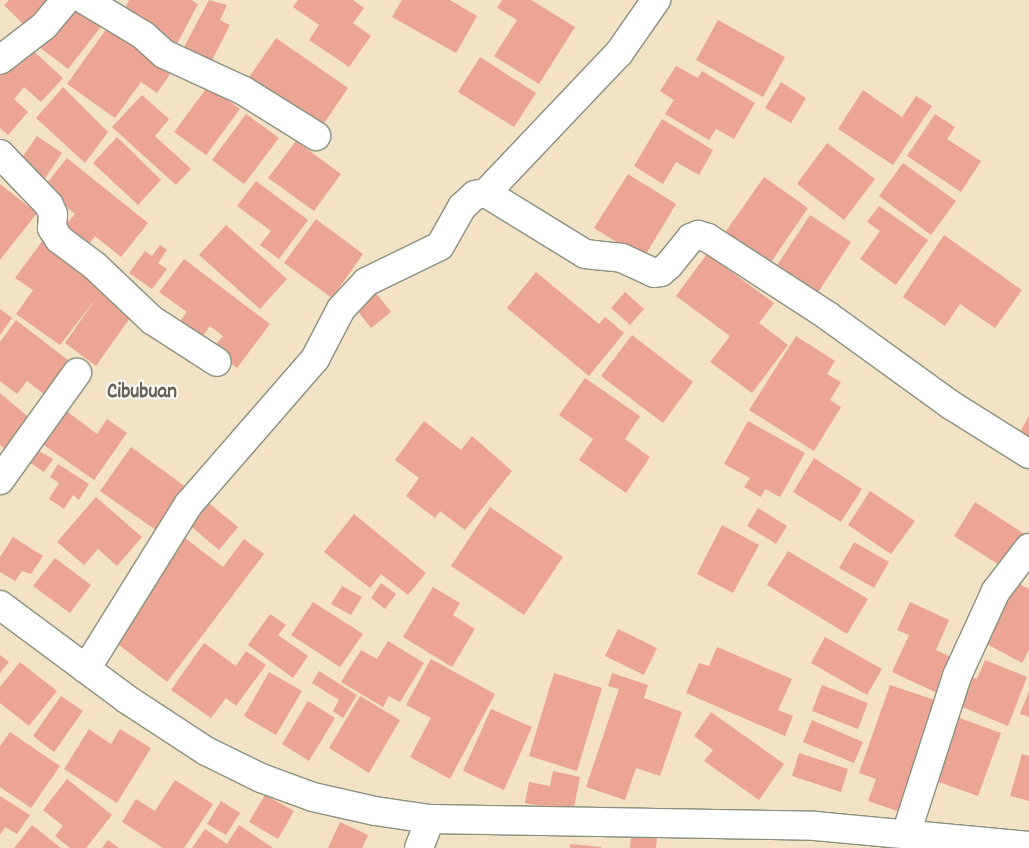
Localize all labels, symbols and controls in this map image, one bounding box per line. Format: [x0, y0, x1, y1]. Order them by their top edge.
district label: Cibubuan [107, 380, 177, 406]

